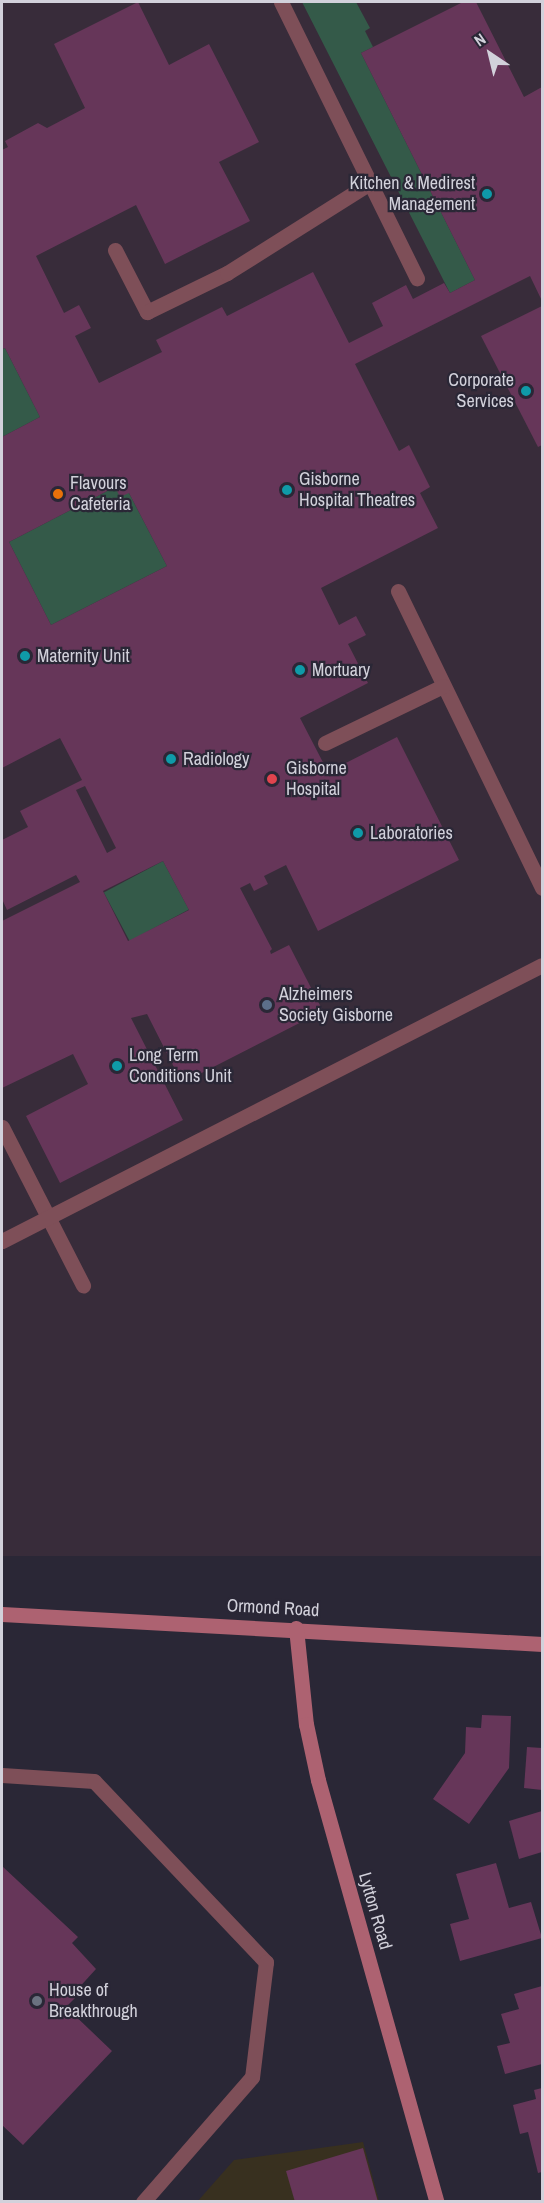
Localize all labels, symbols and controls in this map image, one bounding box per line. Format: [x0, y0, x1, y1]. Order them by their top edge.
north arrow [460, 24, 520, 84]
text: N [469, 28, 490, 51]
place label: Kitchen & Medirest Management [349, 173, 475, 216]
marker: Kitchen & Medirest Management [480, 187, 494, 201]
place label: Corporate Services [448, 370, 514, 412]
marker: Corporate Services [519, 384, 533, 398]
place label: Gisborne Hospital Theatres [299, 469, 415, 512]
place label: Flavours Cafeteria [70, 473, 131, 516]
marker: Gisborne Hospital Theatres [280, 483, 294, 497]
marker: Flavours Cafeteria [51, 487, 65, 501]
place label: Maternity Unit [37, 645, 130, 667]
marker: Maternity Unit [18, 649, 32, 663]
place label: Mortuary [312, 659, 370, 681]
marker: Mortuary [293, 663, 307, 677]
place label: Radiology [183, 748, 249, 770]
marker: Radiology [164, 752, 178, 766]
place label: Gisborne Hospital [286, 758, 347, 800]
marker: Gisborne Hospital [263, 770, 281, 788]
place label: Laboratories [370, 822, 453, 844]
marker: Laboratories [351, 826, 365, 840]
place label: Alzheimers Society Gisborne [279, 984, 393, 1026]
marker: Alzheimers Society Gisborne [260, 998, 274, 1012]
place label: Long Term Conditions Unit [129, 1045, 232, 1088]
marker: Long Term Conditions Unit [110, 1059, 124, 1073]
street label: Ormond Road [226, 1595, 320, 1621]
street label: Lytton Road [354, 1870, 396, 1952]
place label: House of Breakthrough [49, 1980, 138, 2022]
marker: House of Breakthrough [30, 1994, 44, 2008]

